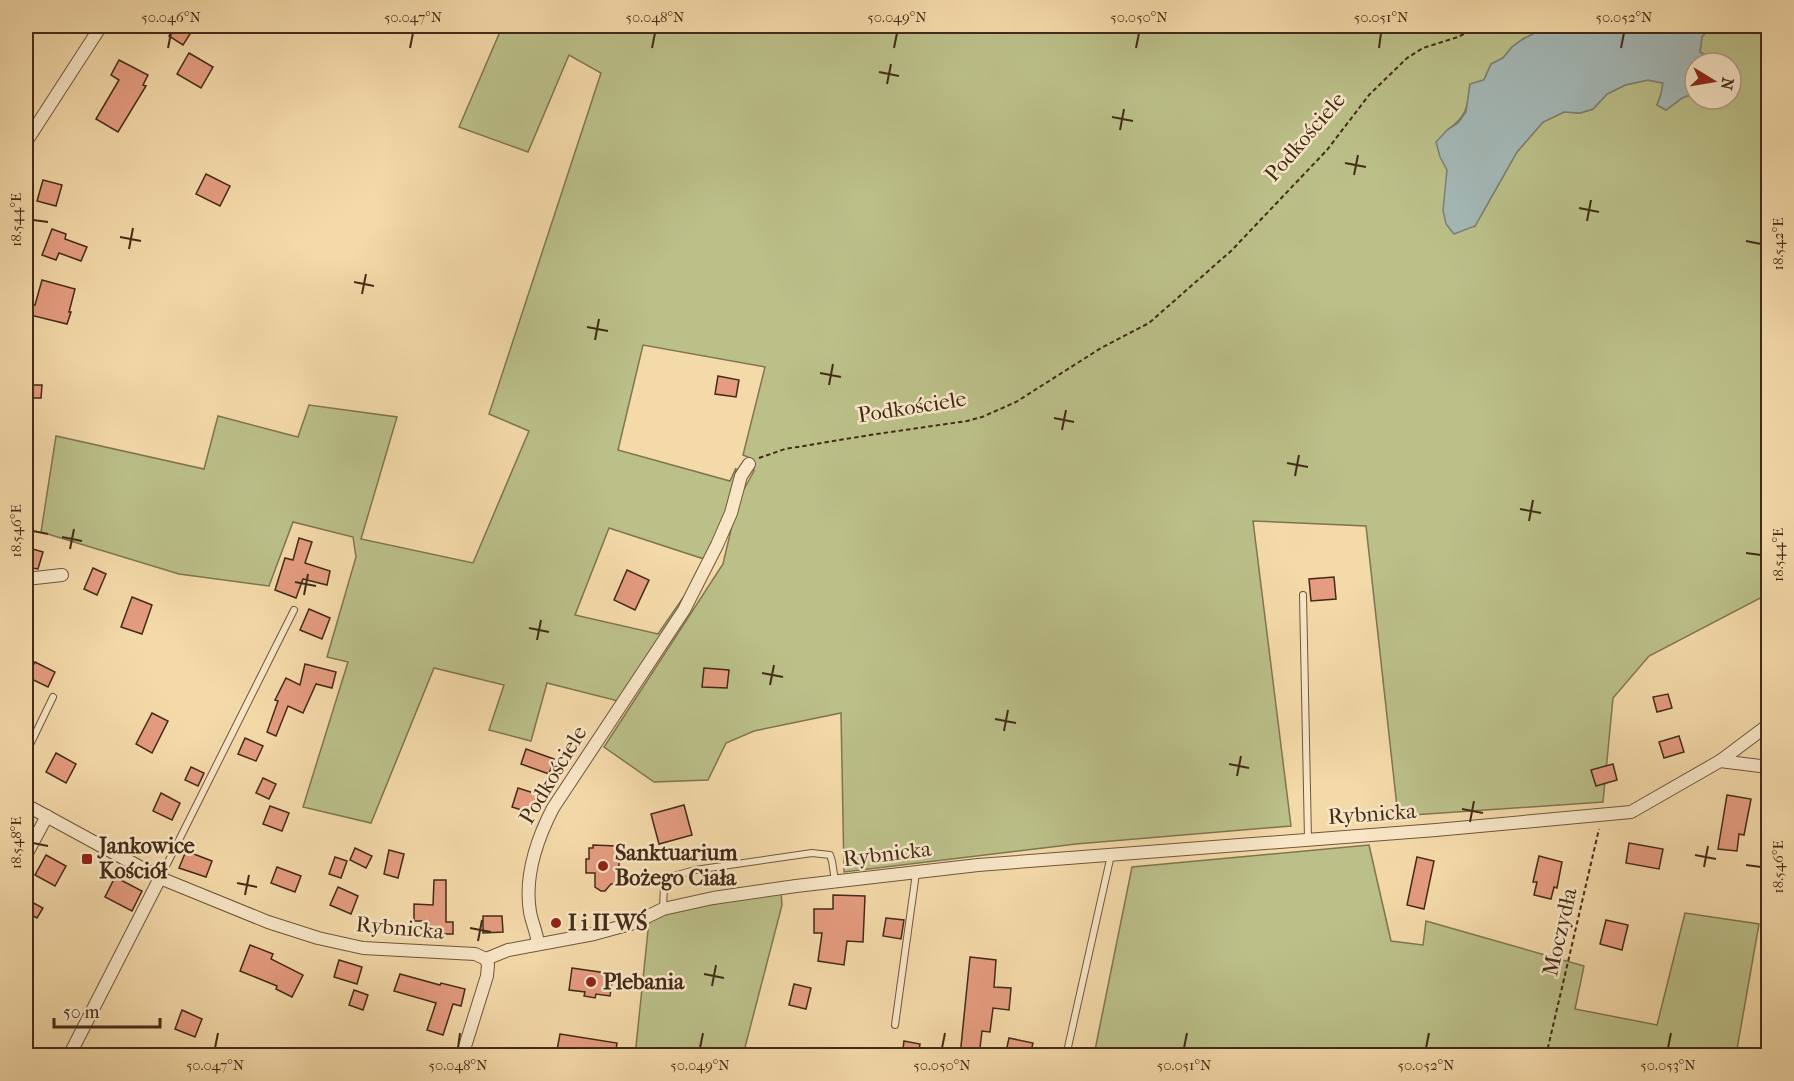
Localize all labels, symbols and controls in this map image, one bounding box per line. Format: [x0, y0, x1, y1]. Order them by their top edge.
text: 50.046°N [141, 8, 201, 26]
text: 50.047°N [384, 8, 443, 26]
text: 50.048°N [626, 8, 685, 26]
text: 50.049°N [867, 8, 927, 26]
text: 50.050°N [1110, 8, 1168, 26]
text: 50.051°N [1354, 8, 1409, 26]
text: 50.052°N [1596, 8, 1653, 26]
north arrow [1683, 51, 1743, 111]
text: N [1717, 76, 1738, 92]
street label: Podkościele [1259, 87, 1351, 187]
text: 18.544°E [7, 193, 25, 247]
text: 18.542°E [1769, 218, 1787, 270]
street label: Podkościele [856, 386, 968, 428]
text: 18.546°E [7, 504, 25, 558]
text: 18.544°E [1769, 528, 1787, 582]
street label: Podkościele [514, 721, 592, 829]
street label: Rybnicka [1327, 798, 1418, 830]
text: 18.548°E [7, 817, 25, 869]
place label: Jankowice Kościół [97, 833, 195, 884]
street label: Rybnicka [842, 836, 933, 872]
place label: Sanktuarium Bożego Ciała [615, 840, 738, 891]
text: 18.546°E [1769, 840, 1787, 894]
marker: Jankowice Kościół [80, 852, 94, 866]
marker: Sanktuarium Bożego Ciała [596, 859, 610, 873]
street label: Moczydła [1537, 885, 1583, 979]
place label: I i II WŚ [568, 908, 647, 936]
street label: Rybnicka [355, 911, 446, 945]
marker: I i II WŚ [549, 916, 563, 930]
place label: Plebania [603, 969, 685, 995]
marker: Plebania [584, 975, 598, 989]
scale bar [54, 991, 160, 1029]
text: 50 m [63, 1002, 100, 1023]
text: 50.047°N [186, 1056, 245, 1074]
text: 50.048°N [429, 1056, 488, 1074]
text: 50.049°N [670, 1056, 730, 1074]
text: 50.050°N [913, 1056, 971, 1074]
text: 50.051°N [1157, 1056, 1212, 1074]
text: 50.052°N [1398, 1056, 1455, 1074]
text: 50.053°N [1640, 1056, 1696, 1074]

